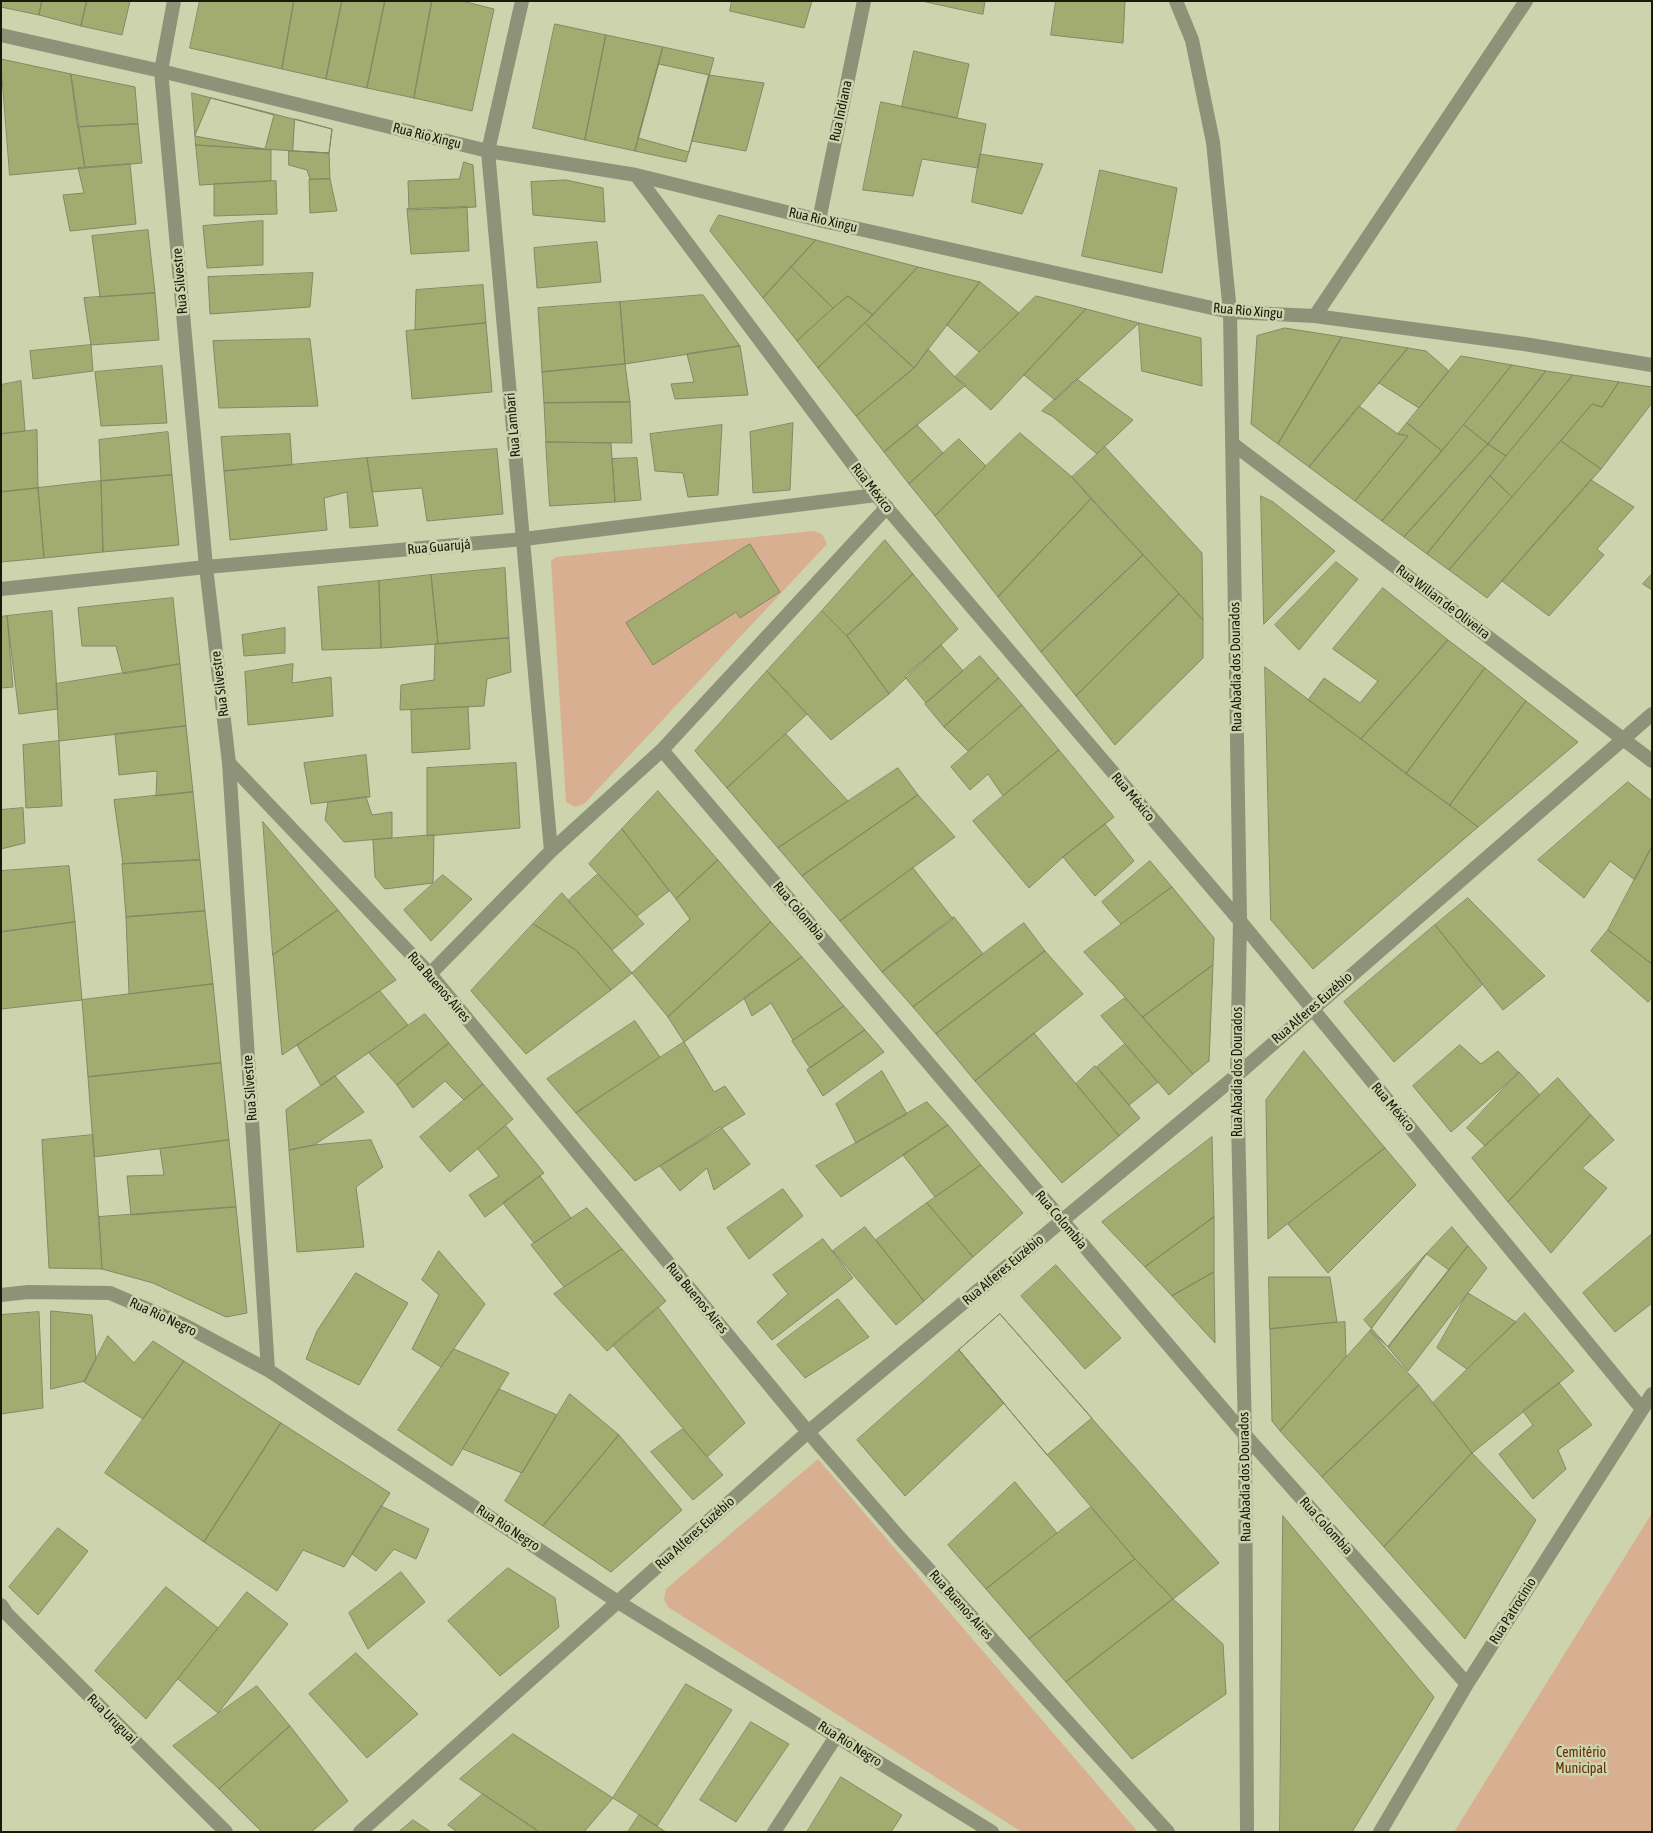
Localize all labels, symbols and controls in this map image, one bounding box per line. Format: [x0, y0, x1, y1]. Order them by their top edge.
street label: Rua Indiana [826, 79, 856, 143]
street label: Rua Rio Xingu [391, 119, 463, 153]
street label: Rua Rio Xingu [787, 204, 859, 236]
street label: Rua Silvestre [169, 247, 191, 315]
street label: Rua Rio Xingu [1212, 300, 1284, 322]
street label: Rua Lambari [502, 392, 524, 458]
street label: Rua México [847, 460, 897, 516]
street label: Rua Guarujá [407, 536, 471, 558]
street label: Rua Wilian de Oliveira [1393, 561, 1493, 643]
street label: Rua Abadia dos Dourados [1226, 602, 1246, 732]
street label: Rua Silvestre [208, 650, 232, 718]
street label: Rua México [1108, 769, 1158, 825]
street label: Rua Colombia [770, 878, 828, 944]
street label: Rua Buenos Aires [404, 948, 474, 1026]
street label: Rua Alferes Euzébio [1268, 969, 1356, 1047]
street label: Rua Abadia dos Dourados [1230, 1007, 1246, 1137]
street label: Rua Silvestre [239, 1054, 261, 1122]
street label: Rua México [1368, 1079, 1418, 1135]
street label: Rua Colombia [1032, 1187, 1090, 1253]
street label: Rua Alferes Euzébio [959, 1231, 1047, 1309]
street label: Rua Buenos Aires [662, 1259, 732, 1337]
street label: Rua Rio Negro [127, 1294, 199, 1340]
street label: Rua Abadia dos Dourados [1235, 1412, 1255, 1542]
street label: Rua Alferes Euzébio [652, 1493, 738, 1573]
street label: Rua Colombia [1296, 1494, 1356, 1558]
street label: Rua Rio Negro [473, 1501, 543, 1555]
street label: Rua Buenos Aires [925, 1567, 997, 1643]
street label: Rua Patrocinio [1486, 1575, 1540, 1647]
street label: Rua Uruguai [83, 1690, 141, 1748]
street label: Rua Rio Negro [815, 1718, 885, 1770]
park label: Cemitério Municipal [1555, 1745, 1607, 1778]

